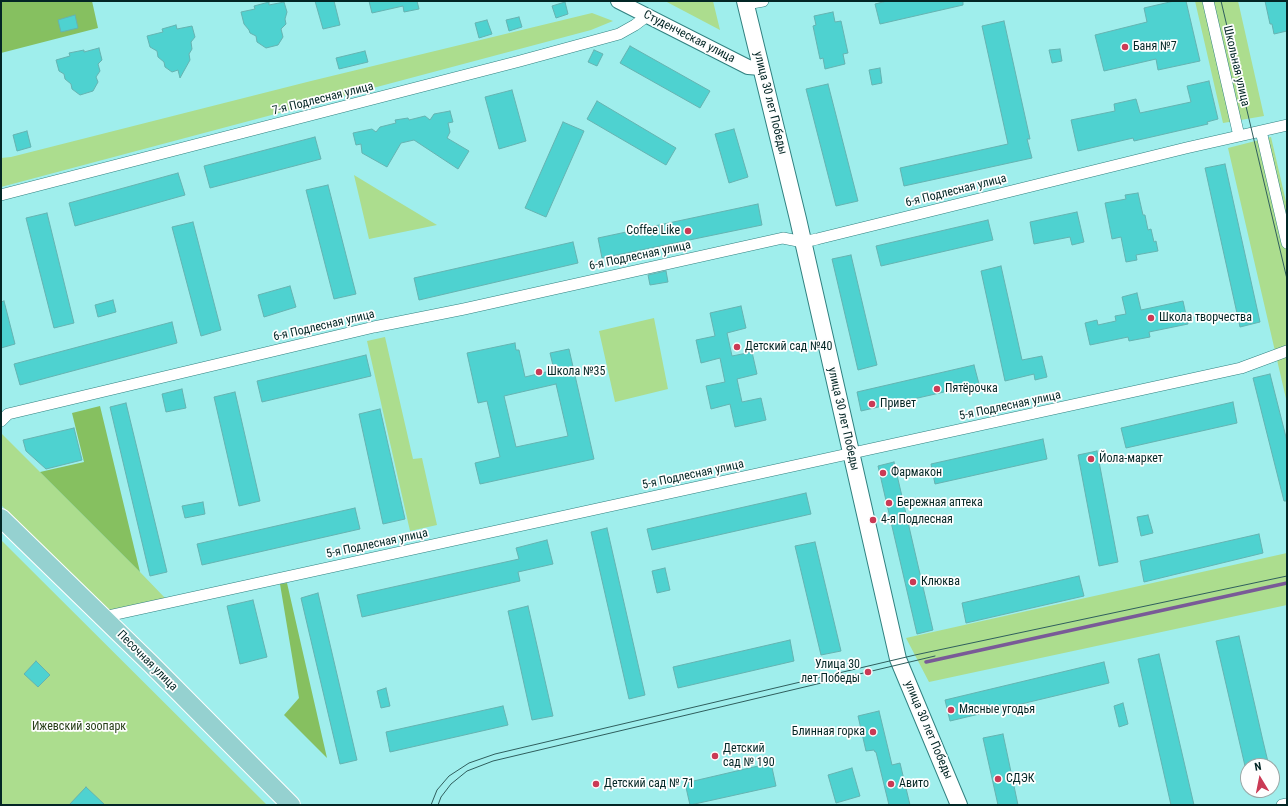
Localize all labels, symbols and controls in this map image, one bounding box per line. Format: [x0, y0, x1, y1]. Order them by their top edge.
street label: Студенческая улица [641, 8, 737, 66]
street label: Школьная улица [1220, 24, 1252, 108]
place label: Баня №7 [1133, 40, 1177, 54]
marker: Баня №7 [1120, 42, 1130, 52]
street label: улица 30 лет Победы [750, 50, 790, 156]
street label: 7-я Подлесная улица [271, 79, 375, 119]
street label: 6-я Подлесная улица [904, 171, 1008, 211]
place label: Coffee Like [626, 224, 680, 238]
marker: Coffee Like [683, 226, 693, 236]
street label: 6-я Подлесная улица [588, 238, 692, 274]
street label: 6-я Подлесная улица [272, 307, 376, 345]
place label: Школа творчества [1159, 311, 1252, 325]
marker: Школа творчества [1146, 313, 1156, 323]
place label: Детский сад №40 [745, 340, 832, 354]
marker: Детский сад №40 [732, 342, 742, 352]
place label: Школа №35 [547, 365, 605, 379]
street label: улица 30 лет Победы [824, 366, 862, 472]
marker: Школа №35 [534, 367, 544, 377]
place label: Пятёрочка [945, 382, 998, 396]
marker: Пятёрочка [932, 384, 942, 394]
street label: 5-я Подлесная улица [958, 388, 1062, 424]
place label: Привет [880, 397, 916, 411]
marker: Привет [867, 399, 877, 409]
place label: Йола-маркет [1099, 452, 1163, 466]
marker: Йола-маркет [1086, 454, 1096, 464]
street label: 5-я Подлесная улица [641, 457, 745, 493]
place label: Фармакон [891, 466, 942, 480]
marker: Фармакон [878, 468, 888, 478]
place label: Бережная аптека [897, 496, 983, 510]
marker: Бережная аптека [884, 498, 894, 508]
place label: 4-я Подлесная [881, 513, 953, 527]
marker: 4-я Подлесная [868, 515, 878, 525]
street label: 5-я Подлесная улица [325, 526, 429, 562]
place label: Клюква [921, 575, 960, 589]
marker: Клюква [908, 577, 918, 587]
street label: Песочная улица [114, 628, 180, 694]
place label: Улица 30 лет Победы [801, 658, 860, 686]
marker: Улица 30 лет Победы [863, 667, 873, 677]
street label: улица 30 лет Победы [901, 679, 955, 781]
place label: Мясные угодья [959, 703, 1035, 717]
marker: Мясные угодья [946, 705, 956, 715]
park label: Ижевский зоопарк [32, 720, 126, 734]
place label: Блинная горка [792, 725, 865, 739]
marker: Блинная горка [868, 727, 878, 737]
place label: Детский сад № 190 [723, 742, 775, 770]
marker: Детский сад № 190 [710, 751, 720, 761]
north arrow [1240, 758, 1280, 798]
text: N [1254, 760, 1262, 774]
place label: СДЭК [1006, 772, 1035, 786]
marker: СДЭК [993, 774, 1003, 784]
place label: Детский сад № 71 [604, 777, 694, 791]
place label: Авито [899, 777, 929, 791]
marker: Детский сад № 71 [591, 779, 601, 789]
marker: Авито [886, 779, 896, 789]

